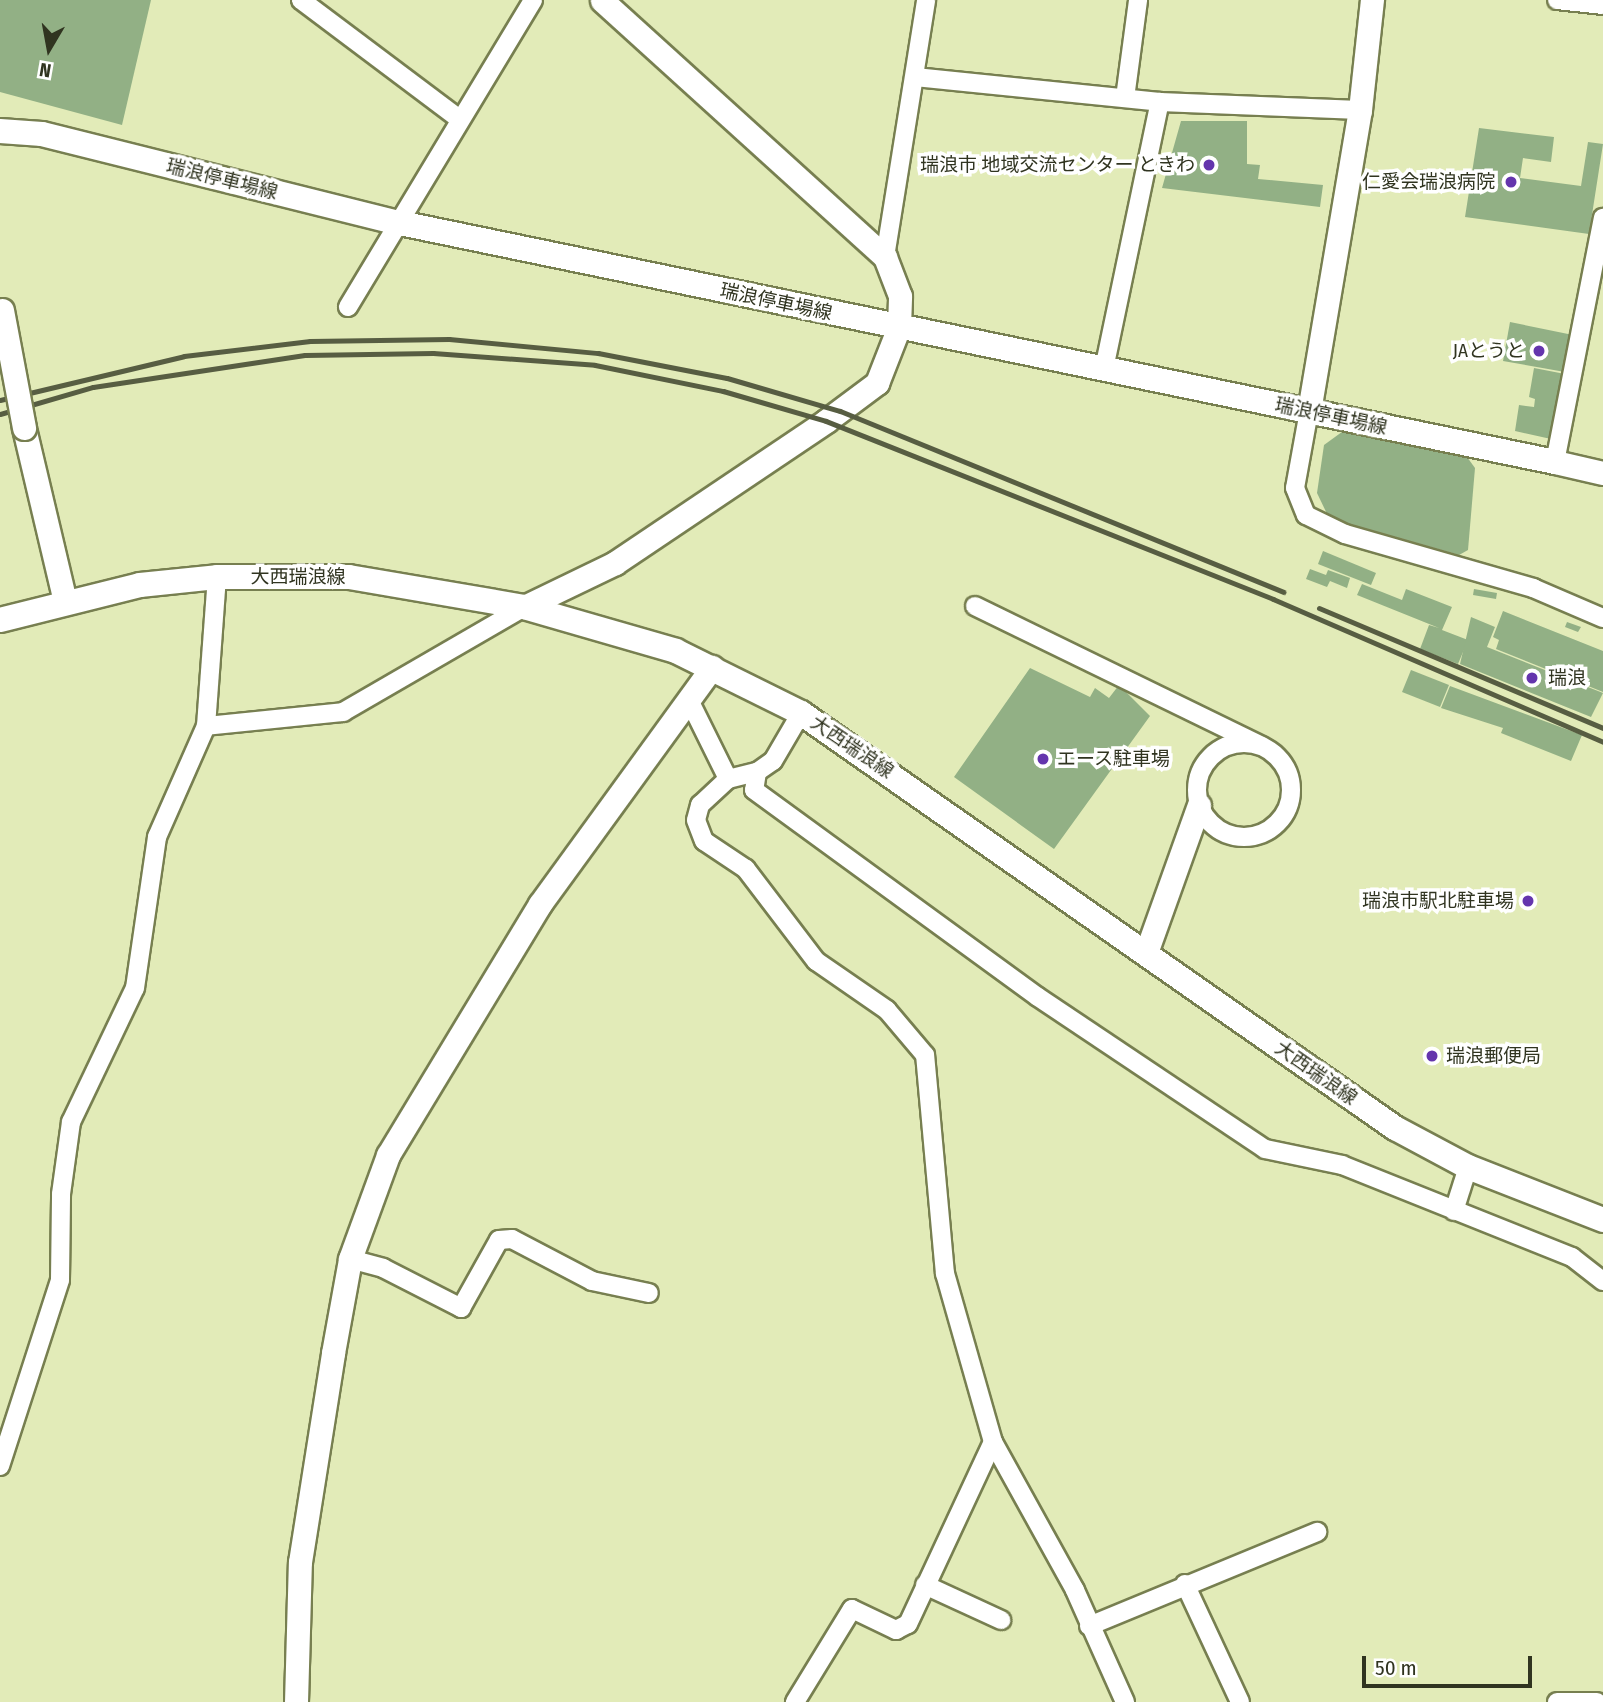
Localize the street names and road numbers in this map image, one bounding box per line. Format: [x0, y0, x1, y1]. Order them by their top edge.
street label: 瑞浪停車場線 [164, 154, 280, 204]
street label: 瑞浪停車場線 [718, 279, 834, 325]
street label: 瑞浪停車場線 [1273, 393, 1389, 439]
street label: 大西瑞浪線 [251, 566, 345, 588]
street label: 大西瑞浪線 [806, 711, 898, 783]
street label: 大西瑞浪線 [1271, 1036, 1361, 1110]

